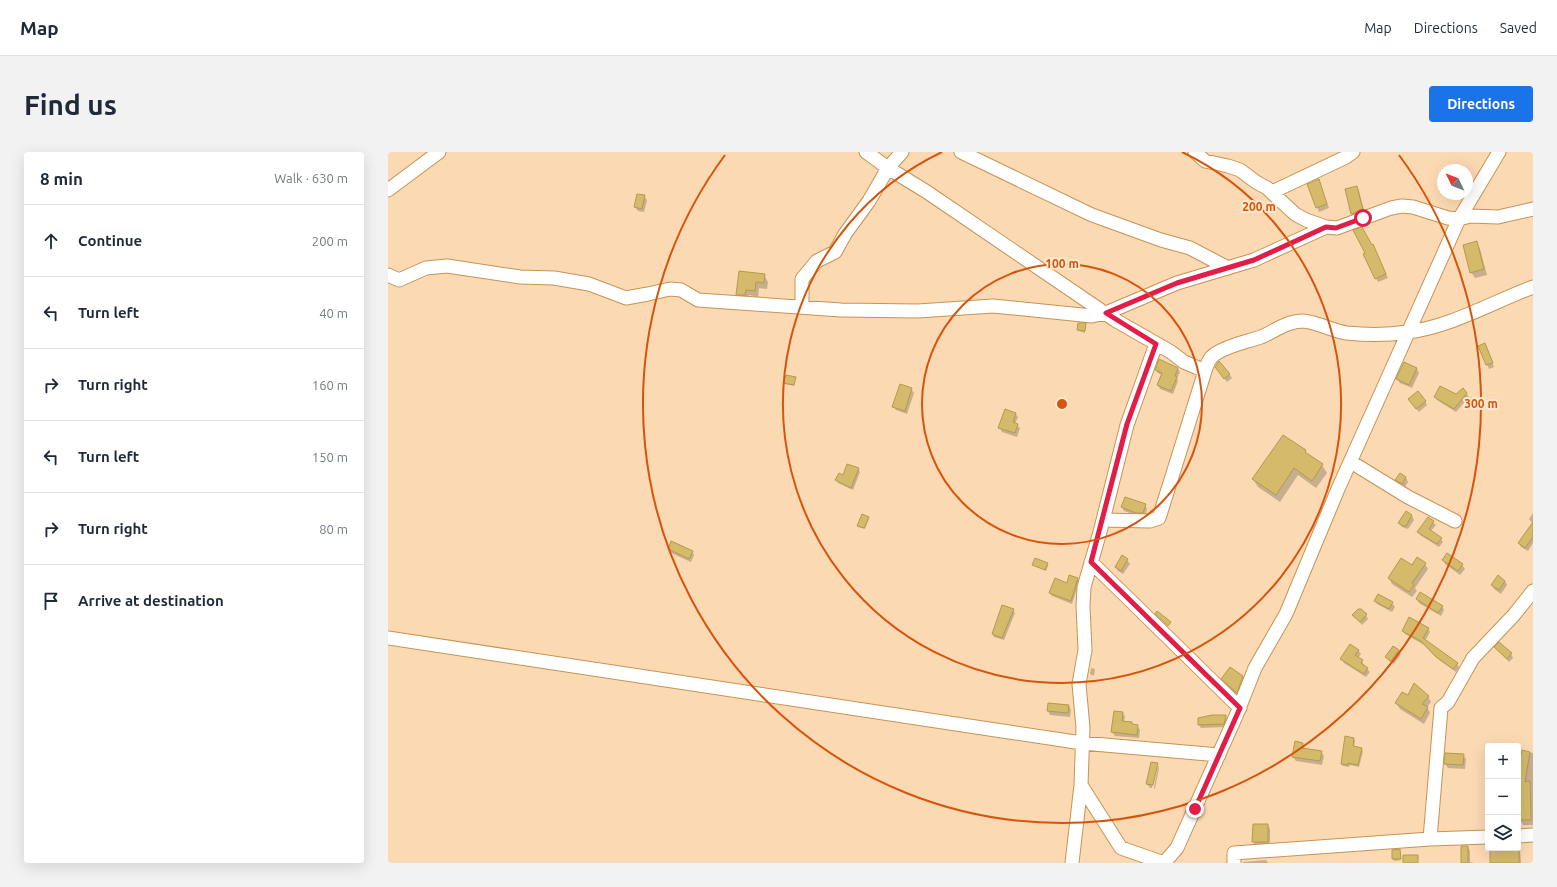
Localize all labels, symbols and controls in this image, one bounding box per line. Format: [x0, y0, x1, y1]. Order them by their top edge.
text: Map [20, 17, 59, 39]
text: Map [1364, 20, 1392, 36]
text: Directions [1414, 20, 1478, 36]
text: Saved [1500, 20, 1537, 36]
button: Directions [1429, 86, 1533, 122]
text: Find us [24, 89, 117, 120]
north arrow [1437, 164, 1473, 200]
text: 8 min [40, 169, 83, 188]
text: Walk · 630 m [274, 171, 348, 185]
text: 200 m [1242, 200, 1276, 213]
route start [1354, 209, 1372, 227]
icon: ahead [40, 230, 62, 252]
text: Continue [78, 232, 142, 249]
text: 200 m [312, 234, 348, 248]
text: 100 m [1045, 257, 1079, 270]
icon: left [40, 302, 62, 324]
text: Turn left [78, 304, 139, 321]
text: 40 m [319, 306, 348, 320]
icon: right [40, 374, 62, 396]
text: Turn right [78, 376, 148, 393]
text: 160 m [312, 378, 348, 392]
centre of rings [1055, 397, 1069, 411]
text: 300 m [1464, 397, 1498, 410]
icon: left [40, 446, 62, 468]
text: Turn left [78, 448, 139, 465]
text: 150 m [312, 450, 348, 464]
icon: right [40, 518, 62, 540]
text: Turn right [78, 520, 148, 537]
text: 80 m [319, 522, 348, 536]
icon: arrive [40, 590, 62, 612]
text: Arrive at destination [78, 592, 224, 609]
map controls [1485, 743, 1521, 851]
button: + [1485, 743, 1521, 779]
button: − [1485, 779, 1521, 815]
route end [1186, 800, 1204, 818]
button: layers [1485, 815, 1521, 851]

